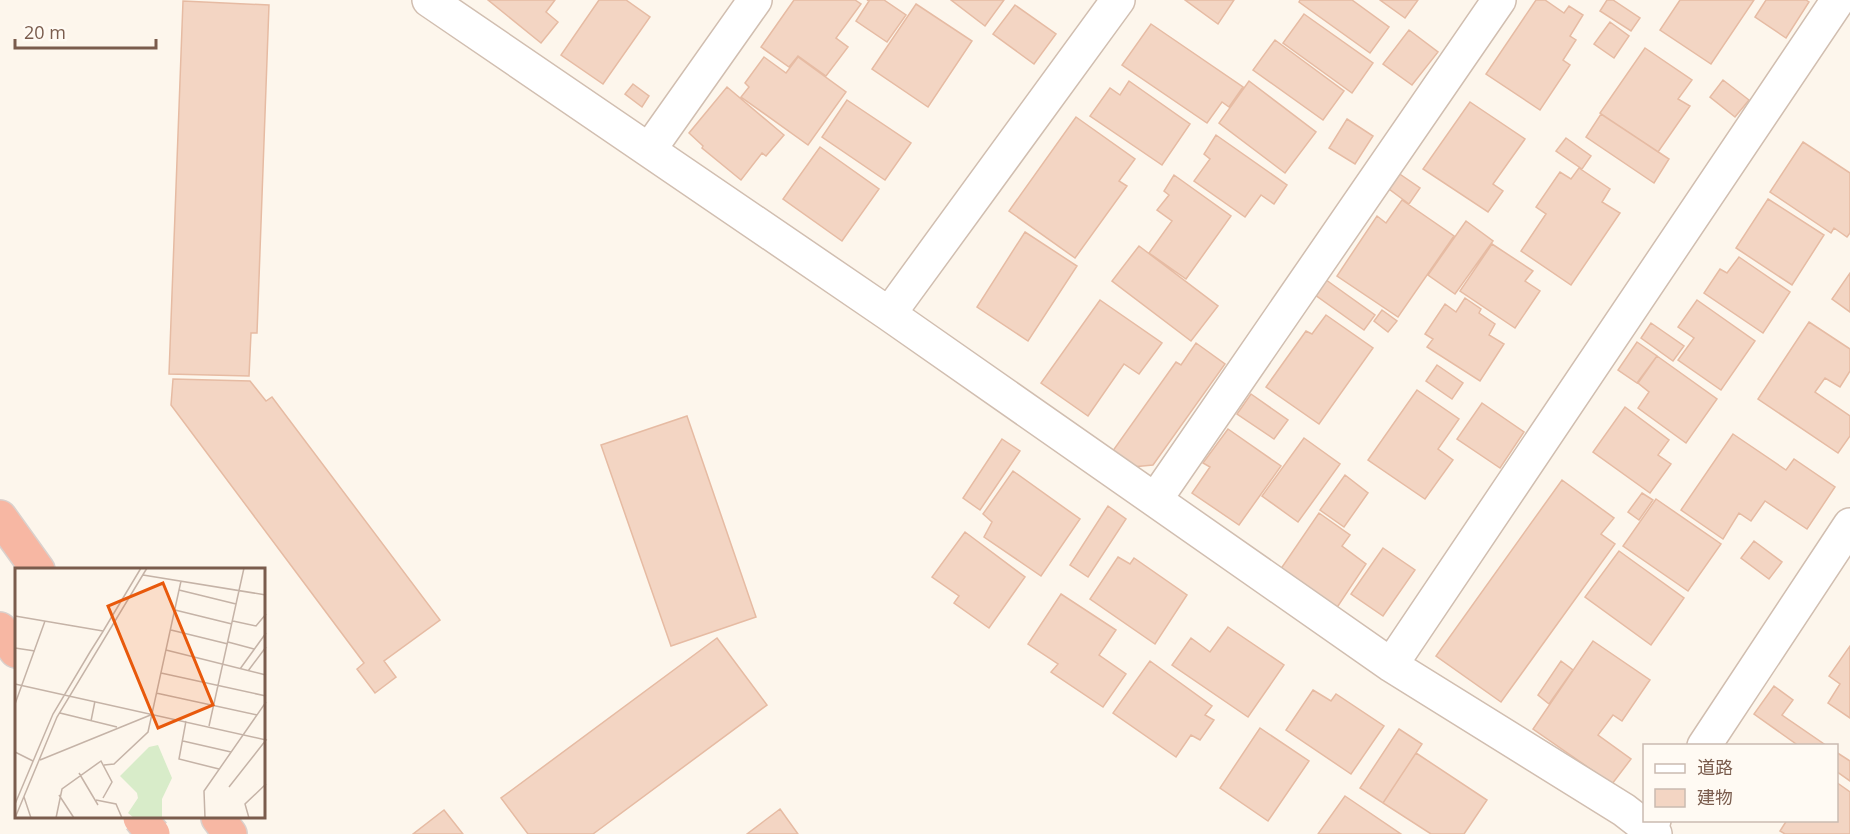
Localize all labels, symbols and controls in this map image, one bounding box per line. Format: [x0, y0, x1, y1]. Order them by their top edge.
scale bar [15, 12, 156, 50]
text: 20 m [24, 20, 66, 44]
inset map [15, 568, 266, 819]
legend [1643, 744, 1838, 822]
text: 道路 [1697, 755, 1733, 779]
text: 建物 [1697, 785, 1733, 809]

